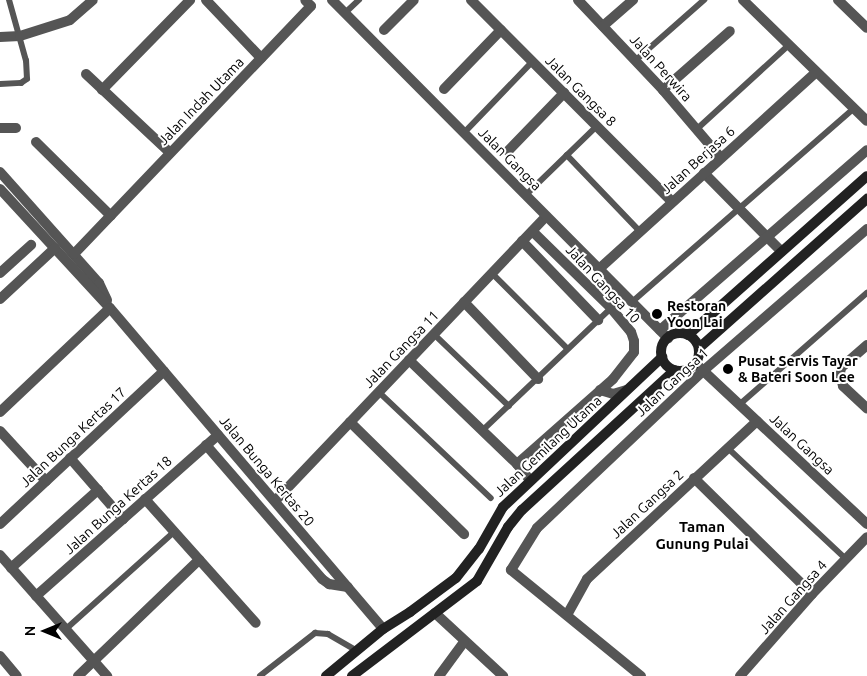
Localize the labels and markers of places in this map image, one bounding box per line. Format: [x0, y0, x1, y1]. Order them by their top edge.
place label: Restoran Yoon Lai [667, 298, 726, 331]
marker: Restoran Yoon Lai [651, 308, 663, 320]
place label: Pusat Servis Tayar & Bateri Soon Lee [738, 353, 858, 386]
marker: Pusat Servis Tayar & Bateri Soon Lee [722, 363, 734, 375]

